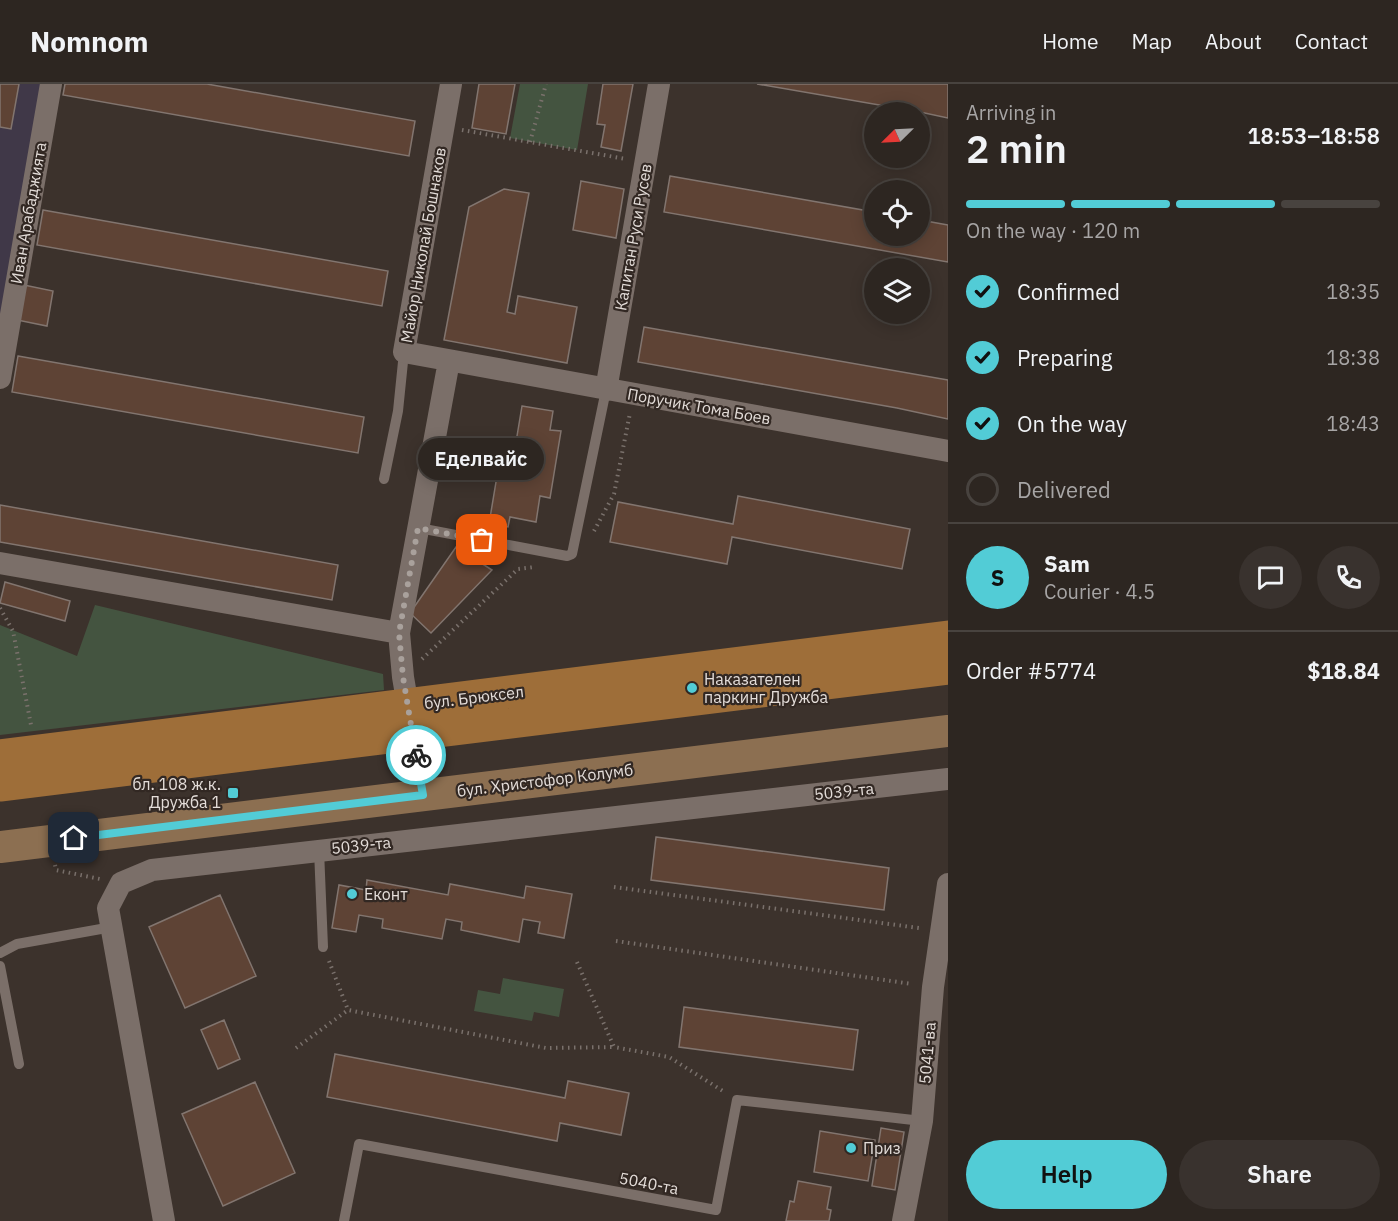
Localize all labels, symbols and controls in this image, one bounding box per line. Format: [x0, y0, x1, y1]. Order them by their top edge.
text: Nomnom [30, 23, 149, 60]
text: Home [1042, 27, 1099, 55]
text: Map [1132, 27, 1172, 55]
text: About [1205, 27, 1262, 55]
text: Contact [1295, 27, 1368, 55]
text: Arriving in [966, 99, 1056, 126]
north arrow [864, 102, 930, 168]
map controls [864, 102, 930, 324]
text: 18:53–18:58 [1247, 121, 1380, 150]
text: 2 min [966, 123, 1067, 174]
street label: Иван Арабаджията [6, 140, 50, 286]
street label: Майор Николай Бошнаков [396, 146, 450, 344]
street label: Капитан Руси Русев [610, 162, 656, 312]
button: locate [864, 180, 930, 246]
text: On the way · 120 m [966, 217, 1140, 244]
button: layers [864, 258, 930, 324]
icon: check [966, 275, 999, 308]
text: Confirmed [1017, 277, 1120, 306]
text: 18:35 [1326, 278, 1380, 305]
icon: check [966, 341, 999, 374]
text: Preparing [1017, 343, 1112, 372]
text: 18:38 [1326, 344, 1380, 371]
street label: Поручик Тома Боев [626, 384, 772, 428]
icon: check [966, 407, 999, 440]
text: On the way [1017, 409, 1127, 438]
text: 18:43 [1326, 410, 1380, 437]
callout: Еделвайс [419, 438, 545, 480]
text: Еделвайс [435, 445, 527, 472]
text: Delivered [1017, 475, 1111, 504]
pin [456, 514, 507, 565]
icon: bag [465, 523, 498, 556]
button: chat [1239, 546, 1302, 609]
button: phone [1317, 546, 1380, 609]
text: Sam [1044, 549, 1090, 578]
text: S [991, 563, 1004, 592]
text: Courier · 4.5 [1044, 578, 1155, 605]
text: Order #5774 [966, 656, 1096, 685]
text: $18.84 [1307, 656, 1380, 685]
place label: Наказателен паркинг Дружба [704, 669, 828, 707]
street label: бул. Брюксел [423, 681, 525, 713]
marker: Наказателен паркинг Дружба [685, 681, 699, 695]
courier [386, 725, 446, 785]
icon: bike [400, 739, 433, 772]
street label: бул. Христофор Колумб [456, 759, 634, 801]
place label: бл. 108 ж.к. Дружба 1 [132, 774, 221, 812]
street label: 5039-та [813, 778, 875, 804]
marker: бл. 108 ж.к. Дружба 1 [226, 786, 240, 800]
pin [48, 812, 99, 863]
icon: home [57, 821, 90, 854]
street label: 5039-та [330, 832, 392, 858]
place label: Еконт [364, 884, 408, 904]
marker: Еконт [345, 887, 359, 901]
street label: 5041-ва [914, 1021, 940, 1085]
place label: Приз [863, 1138, 901, 1158]
button: Help [966, 1140, 1167, 1209]
button: Share [1179, 1140, 1380, 1209]
marker: Приз [844, 1141, 858, 1155]
street label: 5040-та [618, 1167, 681, 1199]

